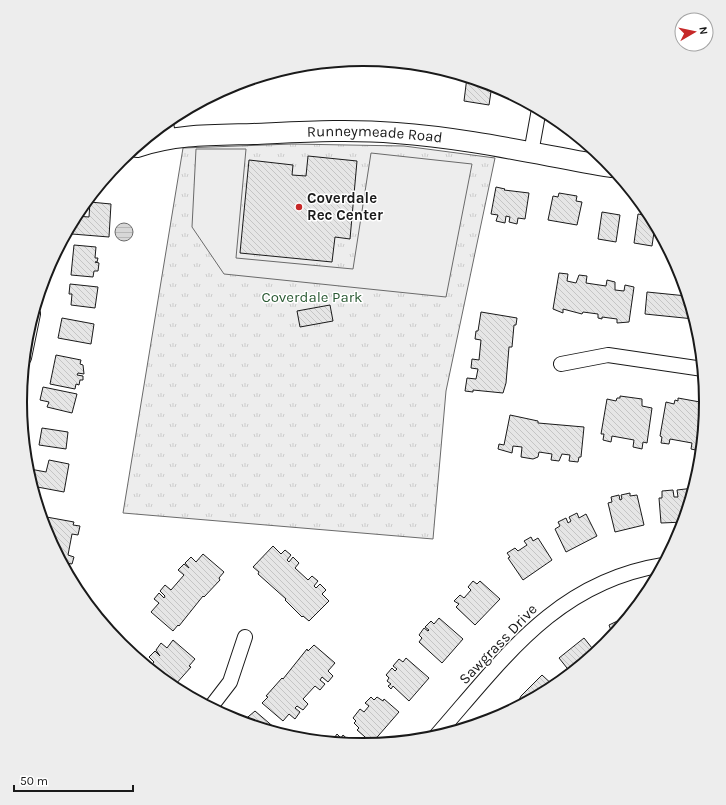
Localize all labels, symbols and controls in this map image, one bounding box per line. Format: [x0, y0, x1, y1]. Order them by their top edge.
north arrow [674, 12, 714, 52]
text: N [696, 26, 710, 35]
street label: Runneymeade Road [307, 122, 443, 147]
place label: Coverdale Rec Center [307, 189, 383, 224]
marker: Coverdale Rec Center [294, 202, 304, 212]
park label: Coverdale Park [261, 288, 363, 306]
street label: Sawgrass Drive [455, 600, 541, 688]
scale bar [14, 767, 133, 793]
text: 50 m [20, 774, 48, 788]

